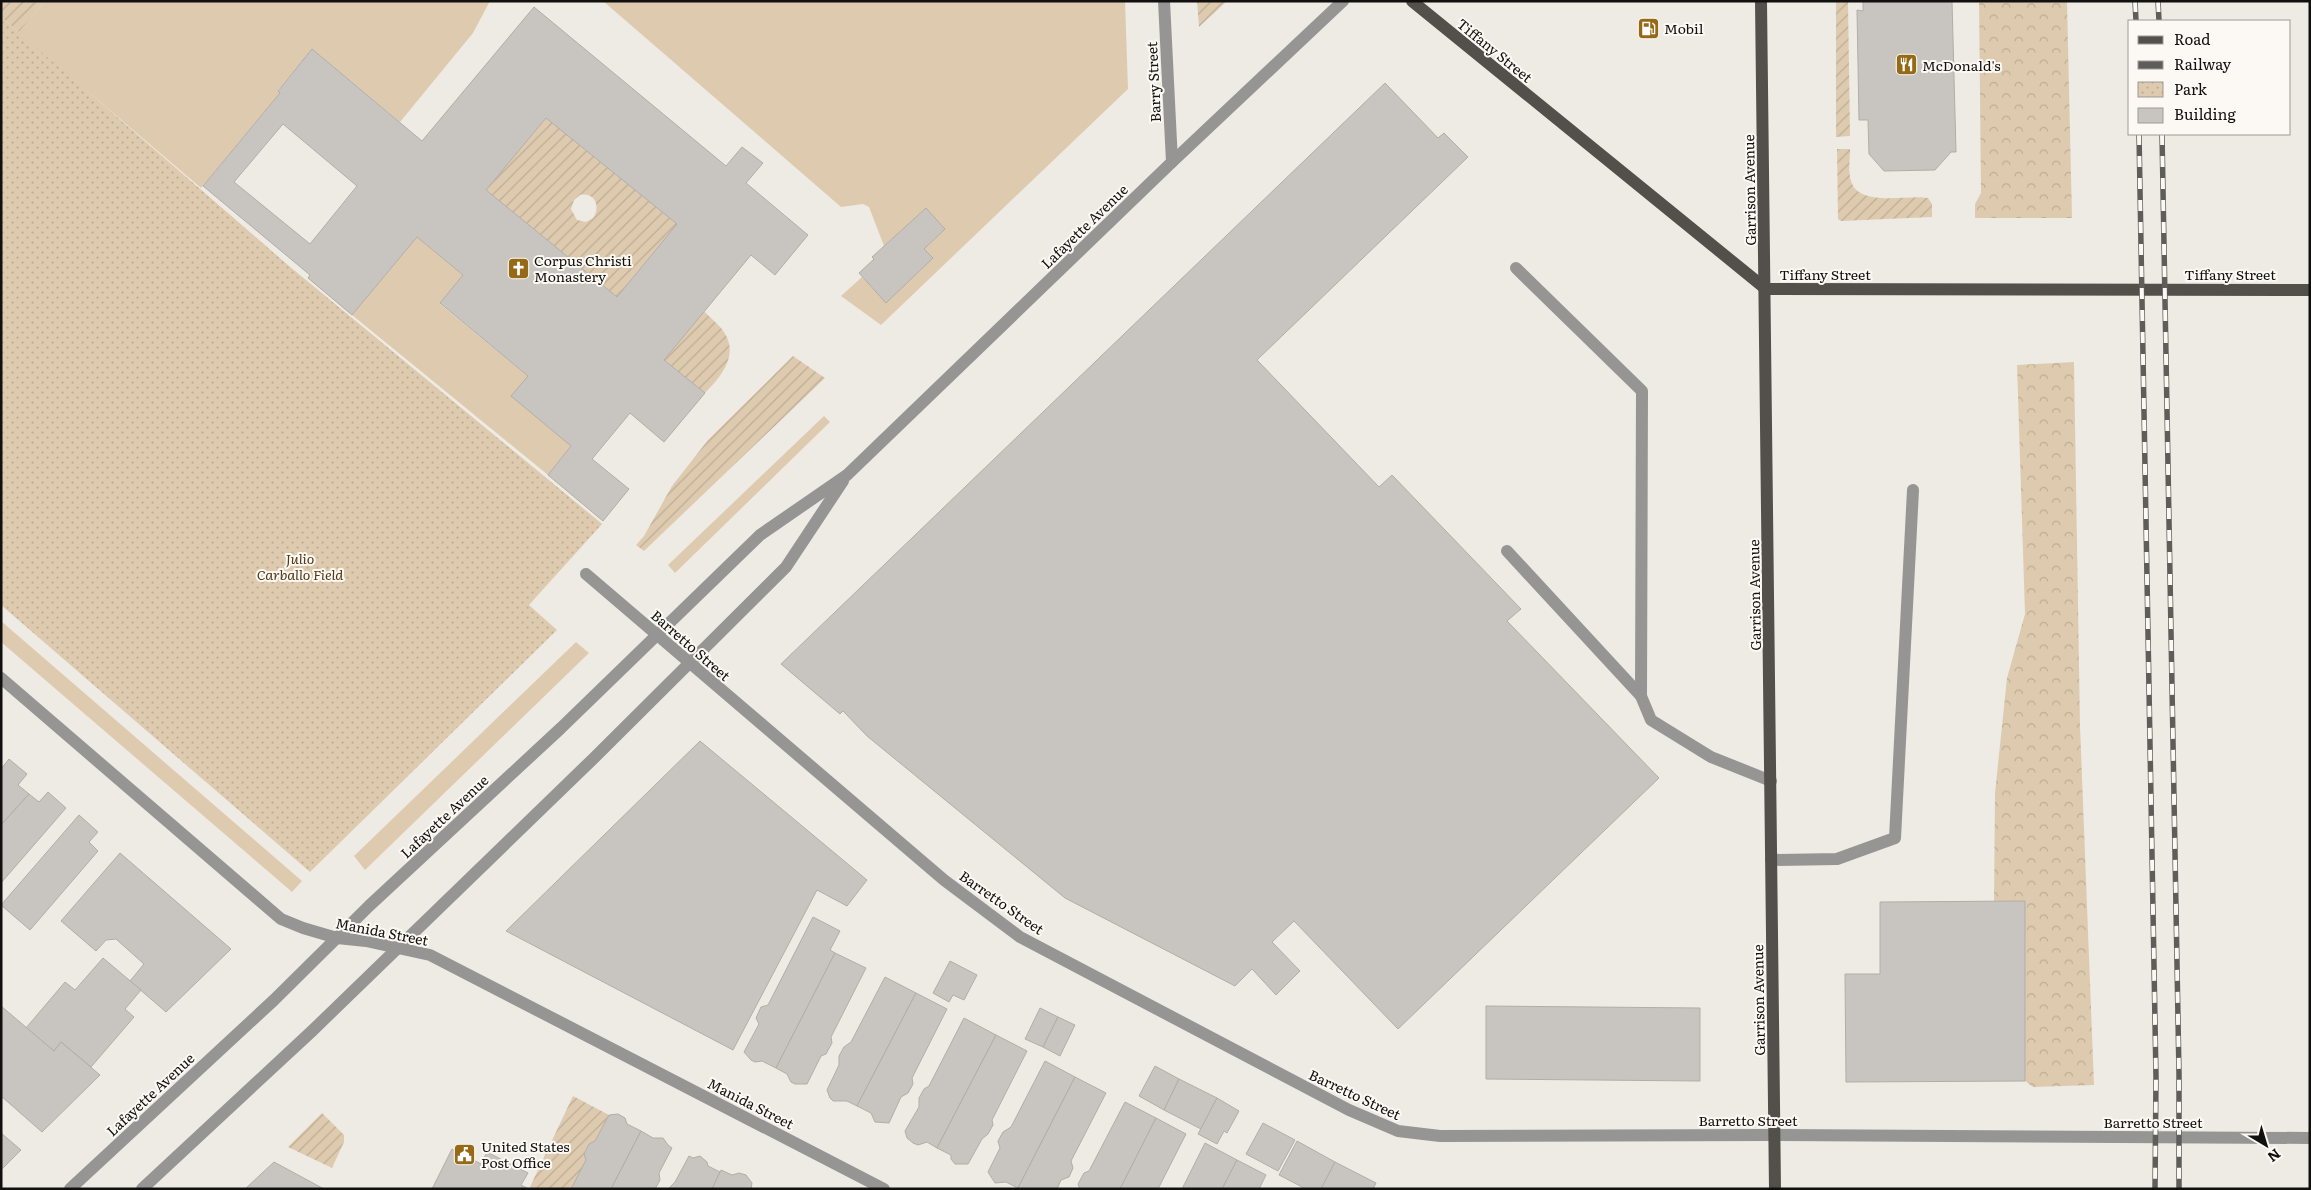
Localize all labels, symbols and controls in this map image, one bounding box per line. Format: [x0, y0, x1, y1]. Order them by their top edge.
street label: Tiffany Street [1453, 13, 1537, 87]
fuel station icon: Mobil [1636, 16, 1660, 40]
place label: Mobil [1664, 18, 1704, 38]
legend [2128, 20, 2291, 135]
text: Road [2174, 27, 2210, 50]
street label: Barry Street [1141, 41, 1165, 123]
text: Railway [2174, 52, 2232, 75]
restaurant icon: McDonald's [1894, 53, 1918, 77]
place label: McDonald's [1922, 55, 2001, 75]
text: Park [2174, 77, 2208, 100]
text: Building [2174, 102, 2236, 125]
street label: Garrison Avenue [1738, 134, 1760, 246]
street label: Lafayette Avenue [1036, 179, 1132, 273]
place label: Corpus Christi Monastery [534, 250, 632, 286]
church icon: Corpus Christi Monastery [506, 256, 530, 280]
street label: Tiffany Street [1779, 264, 1871, 284]
street label: Tiffany Street [2184, 264, 2276, 284]
street label: Garrison Avenue [1743, 539, 1765, 651]
park label: Julio Carballo Field [257, 548, 343, 584]
street label: Barretto Street [647, 605, 735, 685]
street label: Lafayette Avenue [396, 770, 492, 862]
street label: Barretto Street [956, 865, 1049, 939]
street label: Manida Street [334, 912, 430, 950]
street label: Garrison Avenue [1747, 944, 1769, 1056]
street label: Lafayette Avenue [102, 1048, 198, 1140]
street label: Barretto Street [1306, 1064, 1404, 1124]
street label: Manida Street [705, 1073, 798, 1133]
street label: Barretto Street [1698, 1110, 1798, 1130]
street label: Barretto Street [2103, 1112, 2203, 1132]
north arrow [2241, 1120, 2291, 1170]
place label: United States Post Office [481, 1136, 570, 1172]
public building icon: United States Post Office [453, 1142, 477, 1166]
text: N [2264, 1145, 2285, 1168]

